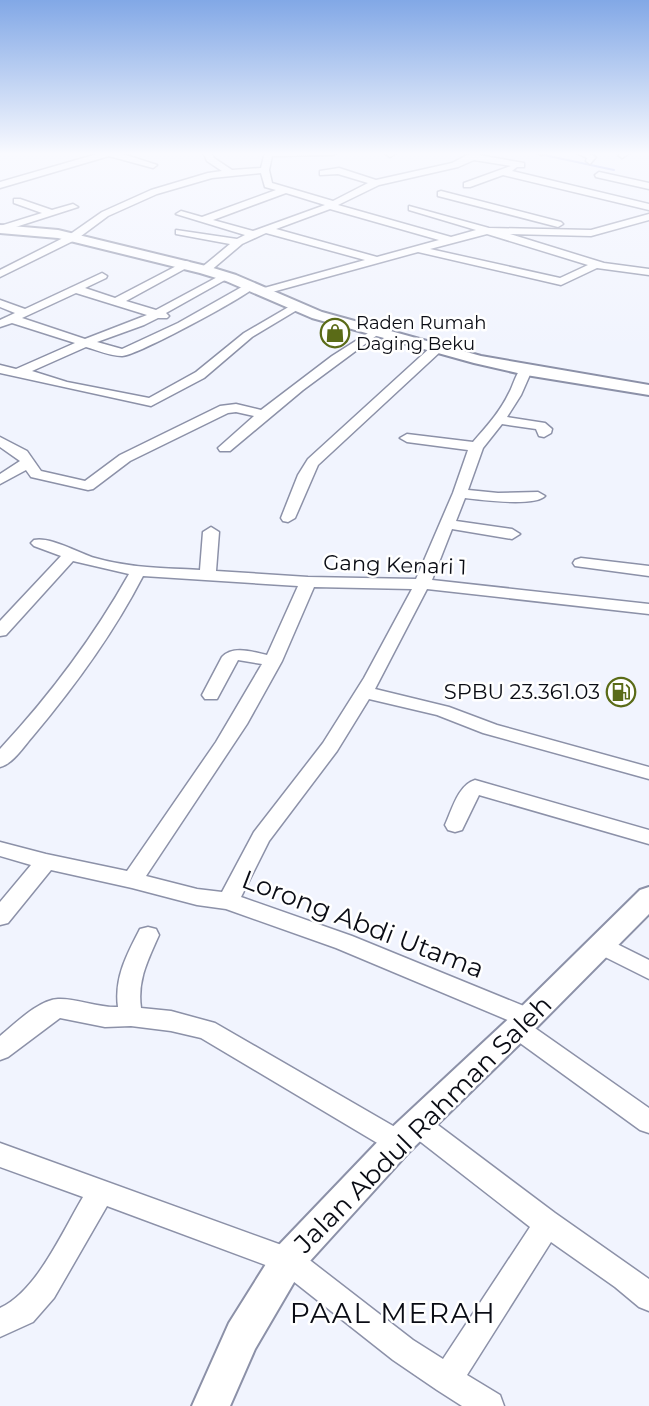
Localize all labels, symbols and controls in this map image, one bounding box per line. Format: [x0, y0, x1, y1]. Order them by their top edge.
place label: Raden Rumah Daging Beku [356, 312, 487, 355]
shop icon: Raden Rumah Daging Beku [319, 317, 351, 349]
street label: Gang Kenari 1 [323, 550, 467, 579]
fuel station icon: SPBU 23.361.03 [605, 676, 637, 708]
place label: SPBU 23.361.03 [444, 679, 600, 704]
street label: Lorong Abdi Utama [237, 863, 489, 985]
street label: Jalan Abdul Rahman Saleh [287, 989, 558, 1260]
district label: PAAL MERAH [290, 1296, 496, 1330]

